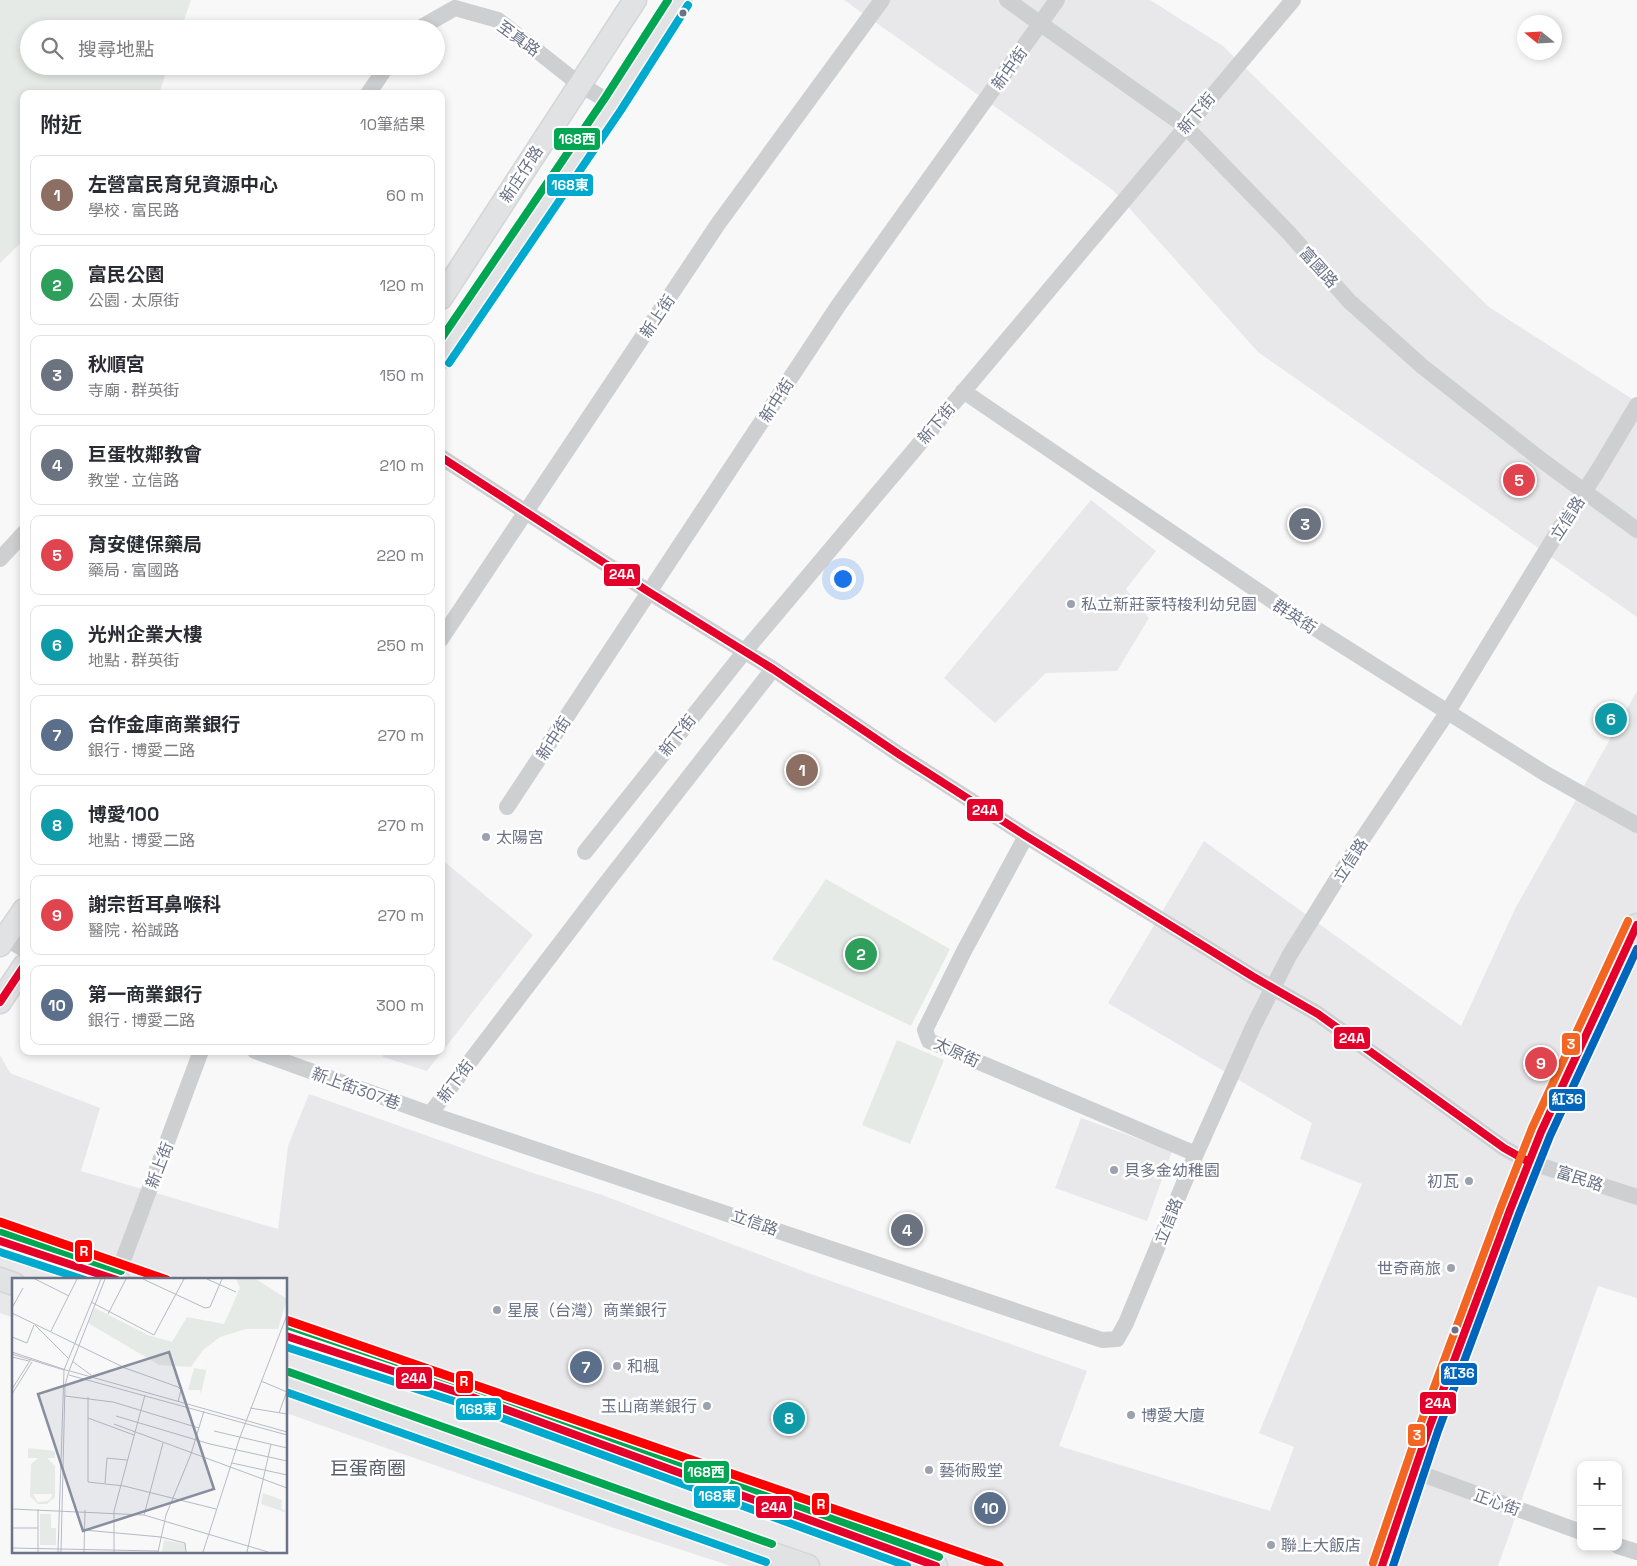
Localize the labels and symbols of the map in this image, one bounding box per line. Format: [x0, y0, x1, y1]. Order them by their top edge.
unlabelled marker [678, 8, 688, 18]
north arrow [1517, 15, 1562, 60]
street label: 至真路 [493, 16, 544, 61]
street label: 新中街 [987, 43, 1032, 94]
street label: 新下街 [1173, 88, 1220, 138]
line badge: 168西 [553, 127, 601, 151]
text: 168西 [558, 130, 596, 148]
street label: 新庄仔路 [495, 142, 548, 207]
line badge: 168東 [546, 173, 594, 197]
text: 168東 [551, 176, 589, 194]
street label: 富國路 [1295, 242, 1342, 292]
street label: 新上街 [635, 291, 680, 342]
street label: 新中街 [755, 374, 798, 426]
street label: 新下街 [913, 398, 960, 448]
pin: 5 [1503, 461, 1535, 499]
street label: 立信路 [1546, 492, 1589, 544]
pin: 3 [1289, 505, 1321, 543]
line badge: 24A [603, 563, 641, 587]
text: 24A [609, 565, 635, 583]
your location [830, 566, 856, 592]
place label: 私立新莊蒙特梭利幼兒園 [1081, 594, 1257, 615]
street label: 群英街 [1269, 595, 1321, 638]
marker: 私立新莊蒙特梭利幼兒園 [1065, 598, 1077, 610]
pin: 6 [1595, 700, 1627, 738]
street label: 新下街 [654, 710, 700, 761]
street label: 新中街 [532, 712, 575, 764]
pin: 1 [786, 751, 818, 789]
line badge: 24A [966, 798, 1004, 822]
text: 24A [972, 801, 998, 819]
place label: 太陽宮 [496, 827, 544, 848]
marker: 太陽宮 [480, 831, 492, 843]
street label: 立信路 [1329, 834, 1372, 886]
pin: 2 [845, 935, 877, 973]
line badge: 24A [1333, 1026, 1371, 1050]
text: 24A [1339, 1029, 1365, 1047]
line badge: 3 [1561, 1032, 1581, 1056]
street label: 太原街 [931, 1033, 983, 1072]
text: 3 [1567, 1035, 1575, 1053]
pin: 9 [1525, 1044, 1557, 1082]
street label: 新下街 [433, 1056, 478, 1107]
street label: 新上街307巷 [309, 1063, 403, 1114]
line badge: 紅36 [1548, 1088, 1586, 1112]
text: 紅36 [1551, 1090, 1583, 1108]
street label: 新上街 [141, 1139, 178, 1191]
place label: 貝多金幼稚園 [1124, 1160, 1220, 1181]
street label: 富民路 [1554, 1161, 1606, 1196]
marker: 貝多金幼稚園 [1108, 1164, 1120, 1176]
place label: 初瓦 [1427, 1171, 1459, 1192]
marker: 初瓦 [1463, 1175, 1475, 1187]
street label: 立信路 [1150, 1195, 1187, 1247]
street label: 立信路 [729, 1205, 781, 1240]
pin: 4 [891, 1211, 923, 1249]
line badge: R [74, 1239, 93, 1263]
text: R [80, 1242, 89, 1260]
place label: 世奇商旅 [1377, 1258, 1441, 1279]
marker: 世奇商旅 [1445, 1262, 1457, 1274]
inset map [12, 1278, 288, 1554]
place label: 星展（台灣）商業銀行 [507, 1300, 667, 1321]
marker: 星展（台灣）商業銀行 [491, 1304, 503, 1316]
unlabelled marker [1450, 1325, 1460, 1335]
pin: 7 [570, 1348, 602, 1386]
place label: 和楓 [627, 1356, 659, 1377]
marker: 和楓 [611, 1360, 623, 1372]
line badge: 紅36 [1440, 1362, 1478, 1386]
text: 紅36 [1443, 1364, 1475, 1382]
line badge: 24A [395, 1366, 433, 1390]
text: 24A [401, 1369, 427, 1387]
line badge: R [455, 1370, 474, 1394]
text: R [460, 1372, 469, 1390]
line badge: 24A [1419, 1391, 1457, 1415]
text: 24A [1425, 1394, 1451, 1412]
place label: 玉山商業銀行 [601, 1396, 697, 1417]
line badge: 168東 [455, 1397, 502, 1421]
pin: 8 [773, 1399, 805, 1437]
text: 168東 [459, 1400, 497, 1418]
marker: 玉山商業銀行 [701, 1400, 713, 1412]
place label: 博愛大廈 [1141, 1405, 1205, 1426]
marker: 博愛大廈 [1125, 1409, 1137, 1421]
line badge: 3 [1407, 1423, 1426, 1447]
text: 3 [1413, 1426, 1421, 1444]
district label: 巨蛋商圈 [330, 1456, 406, 1481]
line badge: 168西 [683, 1460, 730, 1484]
place label: 藝術殿堂 [939, 1460, 1003, 1481]
text: 168西 [687, 1463, 725, 1481]
marker: 藝術殿堂 [923, 1464, 935, 1476]
street label: 正心街 [1471, 1484, 1523, 1521]
line badge: 168東 [693, 1485, 741, 1509]
text: 168東 [698, 1487, 736, 1505]
pin: 10 [974, 1489, 1006, 1527]
line badge: R [811, 1492, 830, 1516]
line badge: 24A [755, 1495, 793, 1519]
text: R [817, 1495, 826, 1513]
text: 24A [761, 1498, 787, 1516]
place label: 聯上大飯店 [1281, 1535, 1361, 1556]
marker: 聯上大飯店 [1265, 1539, 1277, 1551]

